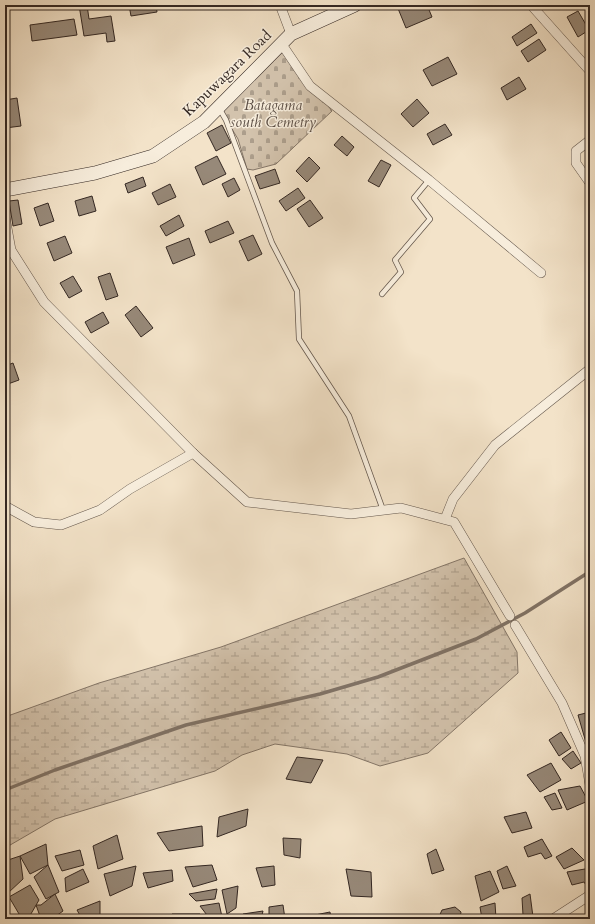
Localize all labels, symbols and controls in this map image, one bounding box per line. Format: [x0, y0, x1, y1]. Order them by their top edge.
street label: Kapuwagara Road [178, 25, 276, 121]
park label: Batagama south Cemetry [230, 95, 317, 132]

